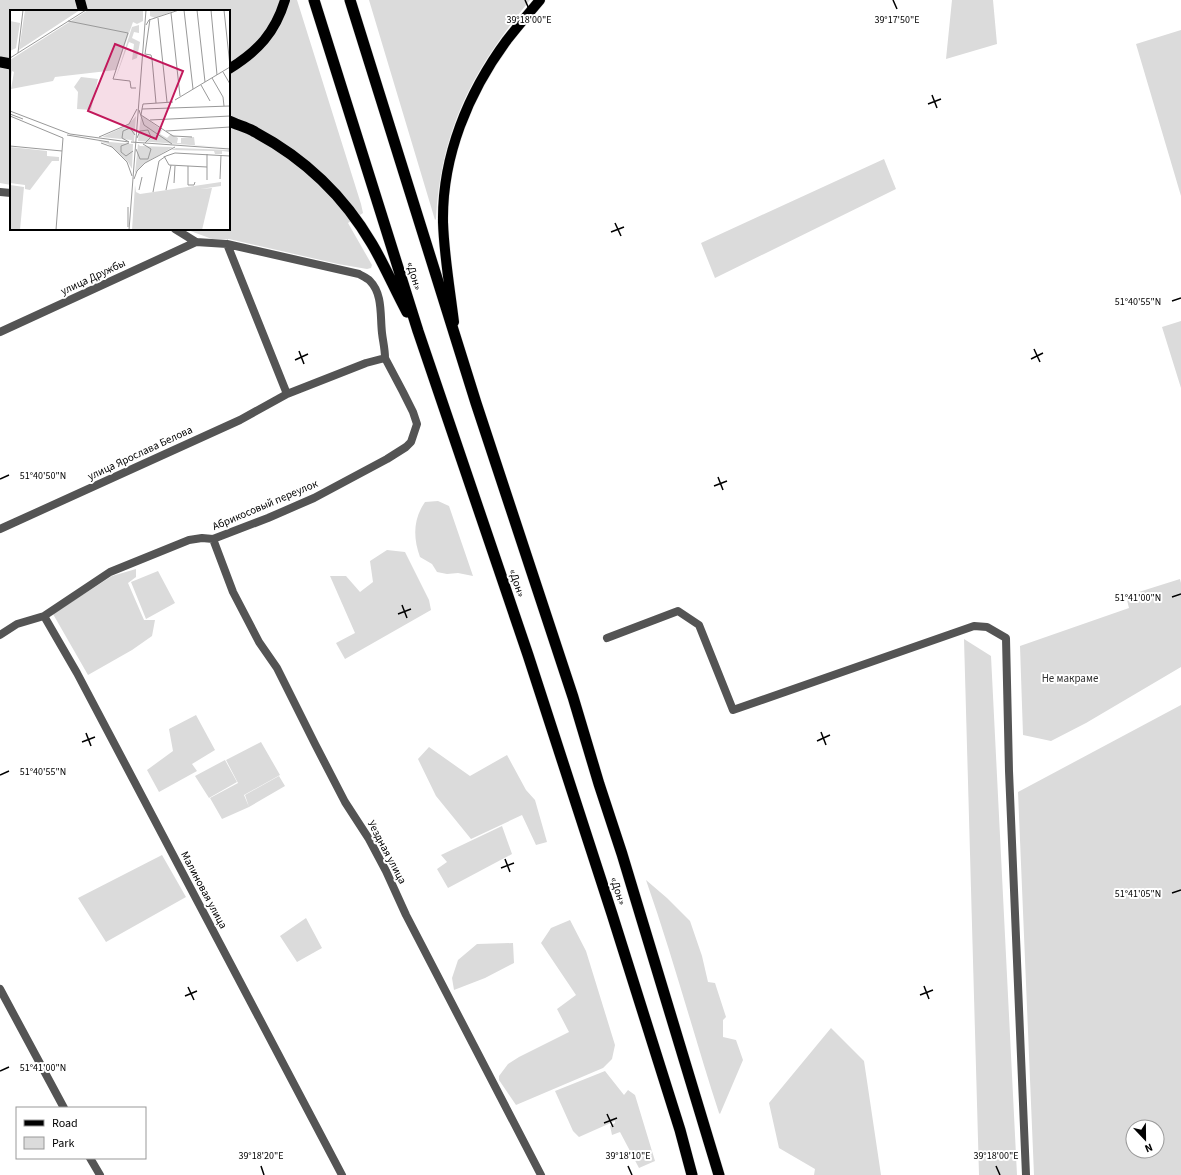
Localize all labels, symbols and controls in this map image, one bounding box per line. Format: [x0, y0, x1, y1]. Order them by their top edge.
inset map [10, 10, 230, 230]
text: 39°18'00"E [506, 13, 552, 27]
text: 39°17'50"E [874, 13, 920, 27]
street label: улица Дружбы [58, 255, 128, 299]
street label: «Дон» [403, 260, 425, 292]
text: 51°40'55"N [1115, 295, 1161, 309]
street label: улица Ярослава Белова [85, 422, 195, 484]
text: 51°40'50"N [20, 469, 66, 483]
street label: Абрикосовый переулок [210, 476, 321, 534]
street label: «Дон» [505, 567, 529, 599]
text: 51°41'00"N [1115, 591, 1161, 605]
park label: Не макраме [1042, 671, 1099, 686]
text: 51°40'55"N [20, 765, 66, 779]
street label: Уездная улица [364, 818, 410, 886]
street label: Малиновая улица [177, 849, 231, 931]
street label: «Дон» [606, 875, 630, 907]
text: 51°41'05"N [1115, 887, 1161, 901]
text: 51°41'00"N [20, 1061, 66, 1075]
legend [16, 1107, 146, 1159]
text: Road [52, 1115, 78, 1132]
north arrow [1125, 1119, 1165, 1159]
text: Park [52, 1135, 74, 1152]
text: N [1142, 1139, 1155, 1156]
text: 39°18'20"E [238, 1149, 284, 1163]
text: 39°18'10"E [605, 1149, 651, 1163]
text: 39°18'00"E [973, 1149, 1019, 1163]

